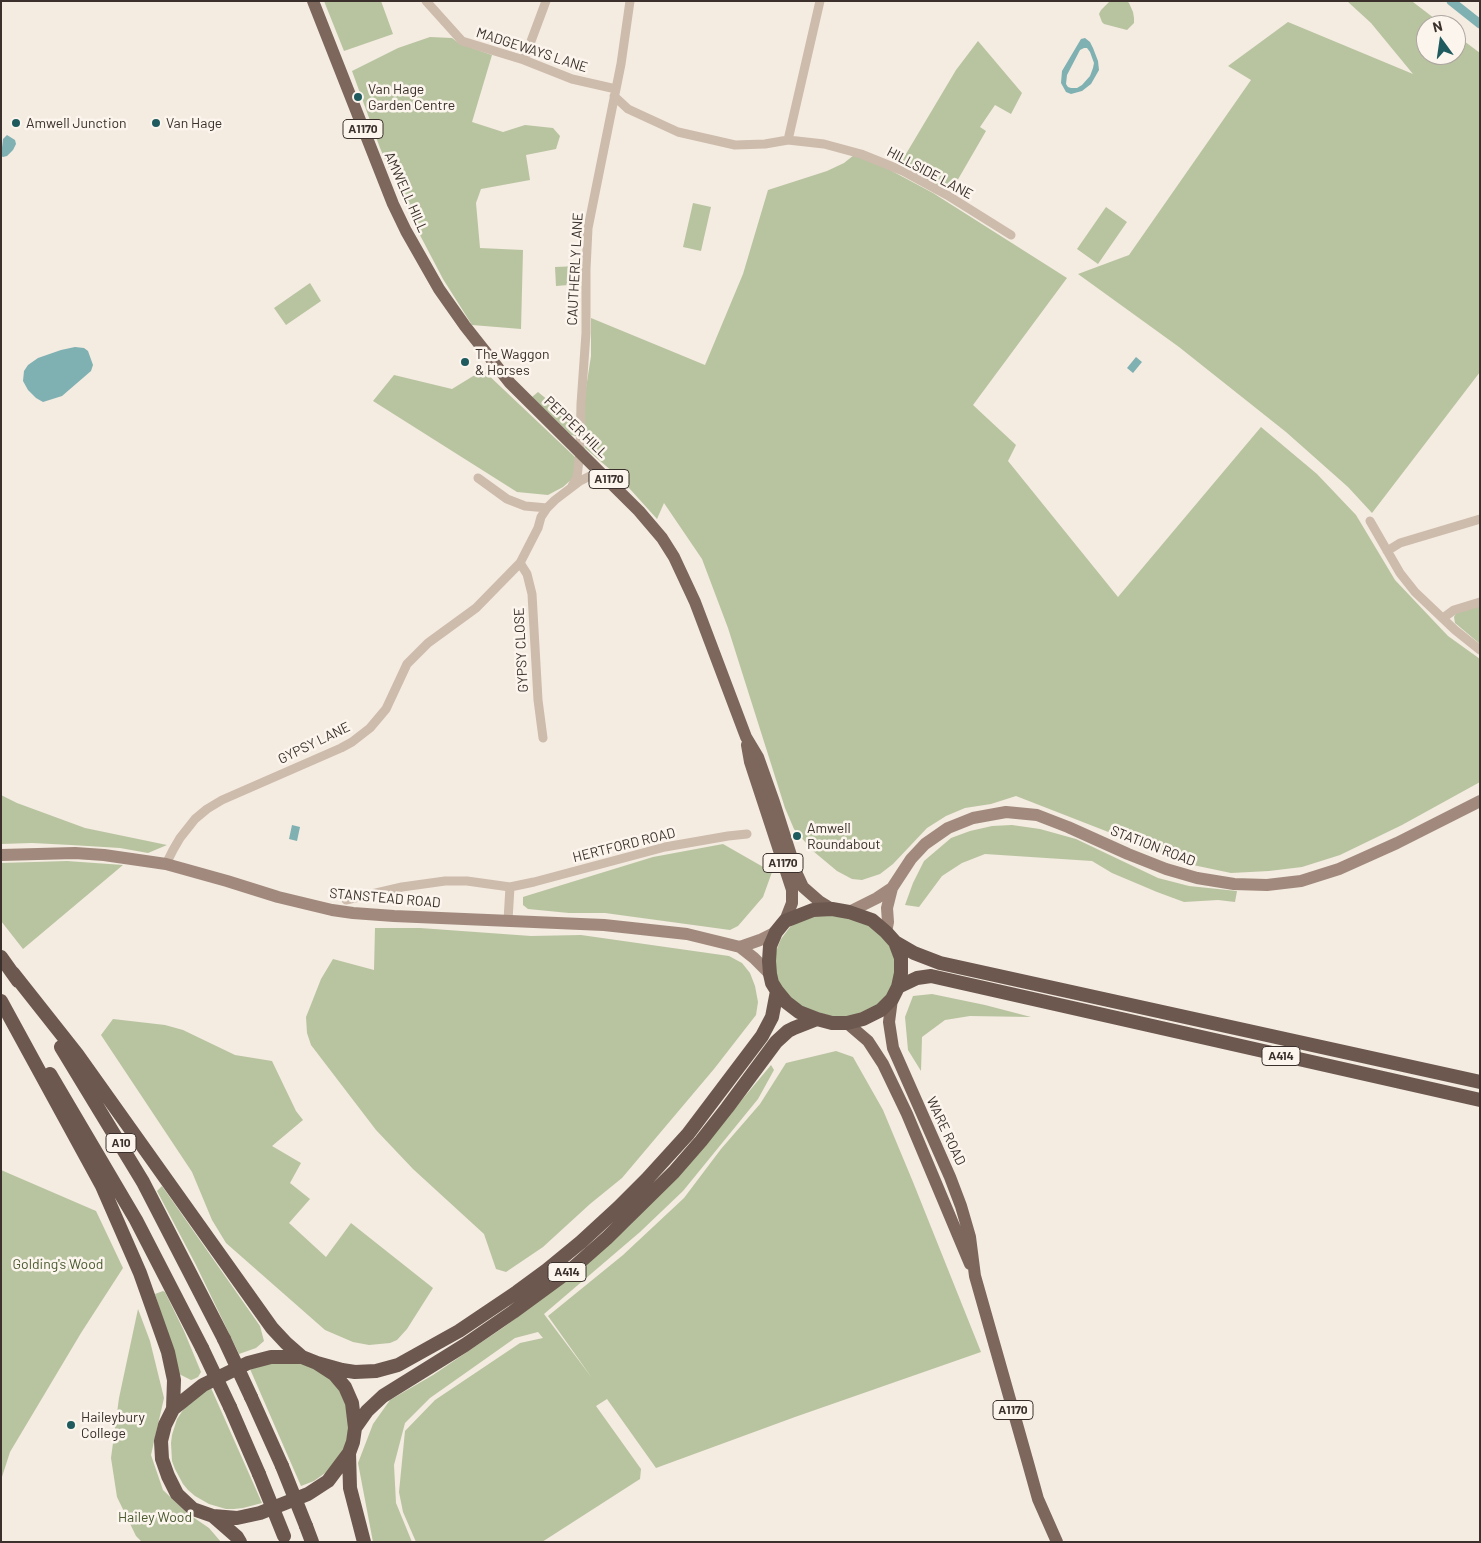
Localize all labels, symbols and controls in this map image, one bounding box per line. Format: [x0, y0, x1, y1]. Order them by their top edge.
north arrow [1416, 15, 1466, 65]
text: N [1431, 17, 1444, 35]
street label: MADGEWAYS LANE [474, 24, 590, 76]
place label: Van Hage Garden Centre [368, 81, 455, 114]
marker: Van Hage Garden Centre [352, 91, 364, 103]
place label: Amwell Junction [26, 115, 127, 131]
place label: Van Hage [166, 115, 222, 131]
marker: Amwell Junction [10, 117, 22, 129]
marker: Van Hage [150, 117, 162, 129]
road number: A1170 [343, 120, 383, 138]
street label: HILLSIDE LANE [884, 143, 976, 203]
street label: AMWELL HILL [381, 149, 431, 235]
street label: CAUTHERLY LANE [564, 212, 586, 326]
place label: The Waggon & Horses [475, 346, 550, 378]
marker: The Waggon & Horses [459, 356, 471, 368]
street label: PEPPER HILL [541, 393, 611, 461]
road number: A1170 [589, 469, 629, 488]
street label: GYPSY CLOSE [510, 607, 532, 693]
street label: GYPSY LANE [275, 718, 353, 768]
place label: Amwell Roundabout [807, 820, 881, 852]
street label: STATION ROAD [1108, 822, 1198, 870]
street label: HERTFORD ROAD [571, 824, 677, 866]
marker: Amwell Roundabout [791, 830, 803, 842]
road number: A1170 [763, 854, 803, 872]
street label: STANSTEAD ROAD [329, 885, 441, 911]
road number: A414 [1262, 1046, 1300, 1066]
street label: WARE ROAD [923, 1094, 969, 1168]
road number: A10 [106, 1134, 136, 1152]
park label: Golding's Wood [13, 1256, 103, 1272]
road number: A414 [548, 1262, 586, 1282]
road number: A1170 [993, 1400, 1033, 1420]
place label: Haileybury College [81, 1409, 145, 1441]
marker: Haileybury College [65, 1419, 77, 1431]
park label: Hailey Wood [118, 1509, 192, 1525]

